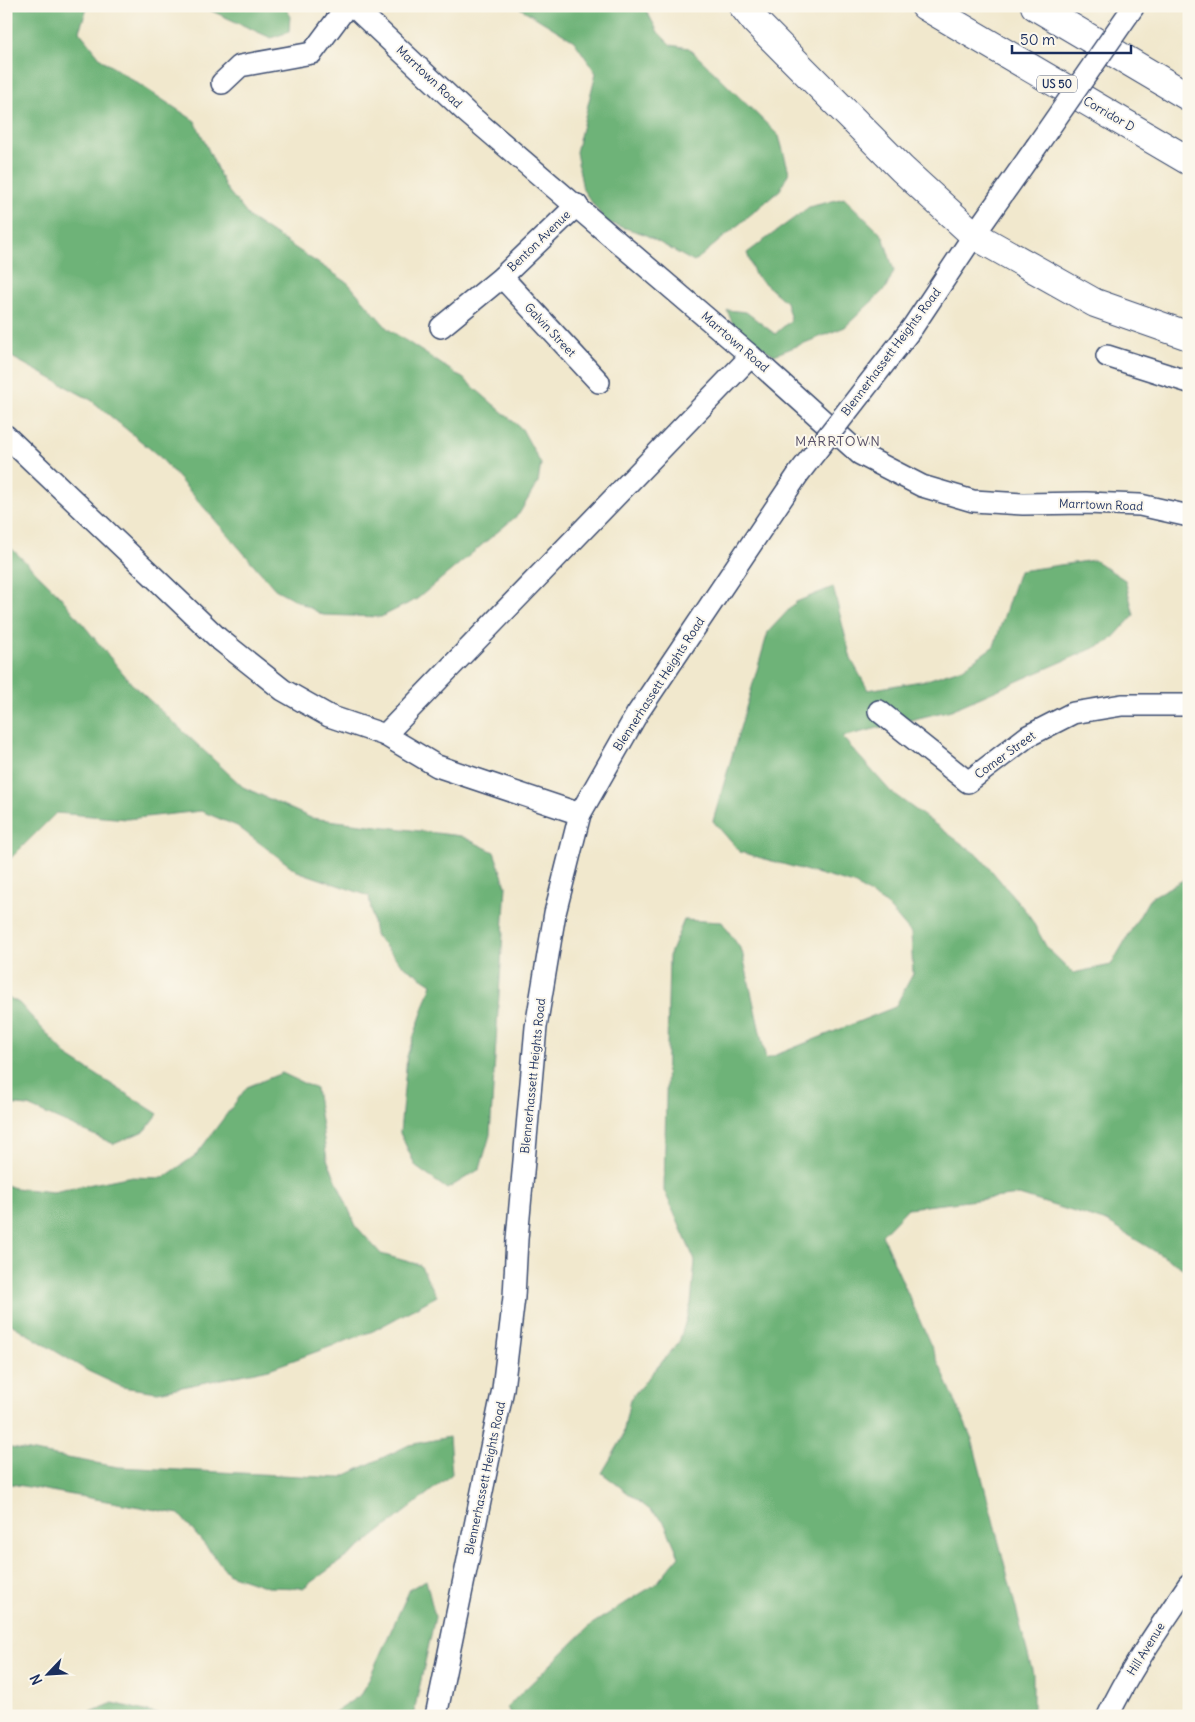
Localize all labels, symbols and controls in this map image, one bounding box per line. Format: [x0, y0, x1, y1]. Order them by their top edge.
scale bar [1012, 22, 1131, 54]
text: 50 m [1020, 30, 1055, 49]
street label: Marrtown Road [393, 42, 465, 111]
road number: US 50 [1037, 76, 1077, 92]
street label: Corridor D [1081, 93, 1138, 134]
street label: Benton Avenue [504, 207, 573, 275]
street label: Blennerhassett Heights Road [838, 285, 944, 419]
street label: Galvin Street [522, 299, 579, 360]
street label: Marrtown Road [699, 308, 772, 375]
district label: MARRTOWN [795, 432, 881, 450]
street label: Marrtown Road [1059, 496, 1143, 513]
street label: Blennerhassett Heights Road [610, 614, 707, 753]
street label: Comer Street [971, 728, 1038, 782]
street label: Blennerhassett Heights Road [517, 998, 548, 1154]
street label: Blennerhassett Heights Road [461, 1400, 508, 1556]
street label: Hill Avenue [1123, 1619, 1168, 1678]
north arrow [22, 1650, 72, 1700]
text: N [26, 1671, 46, 1688]

